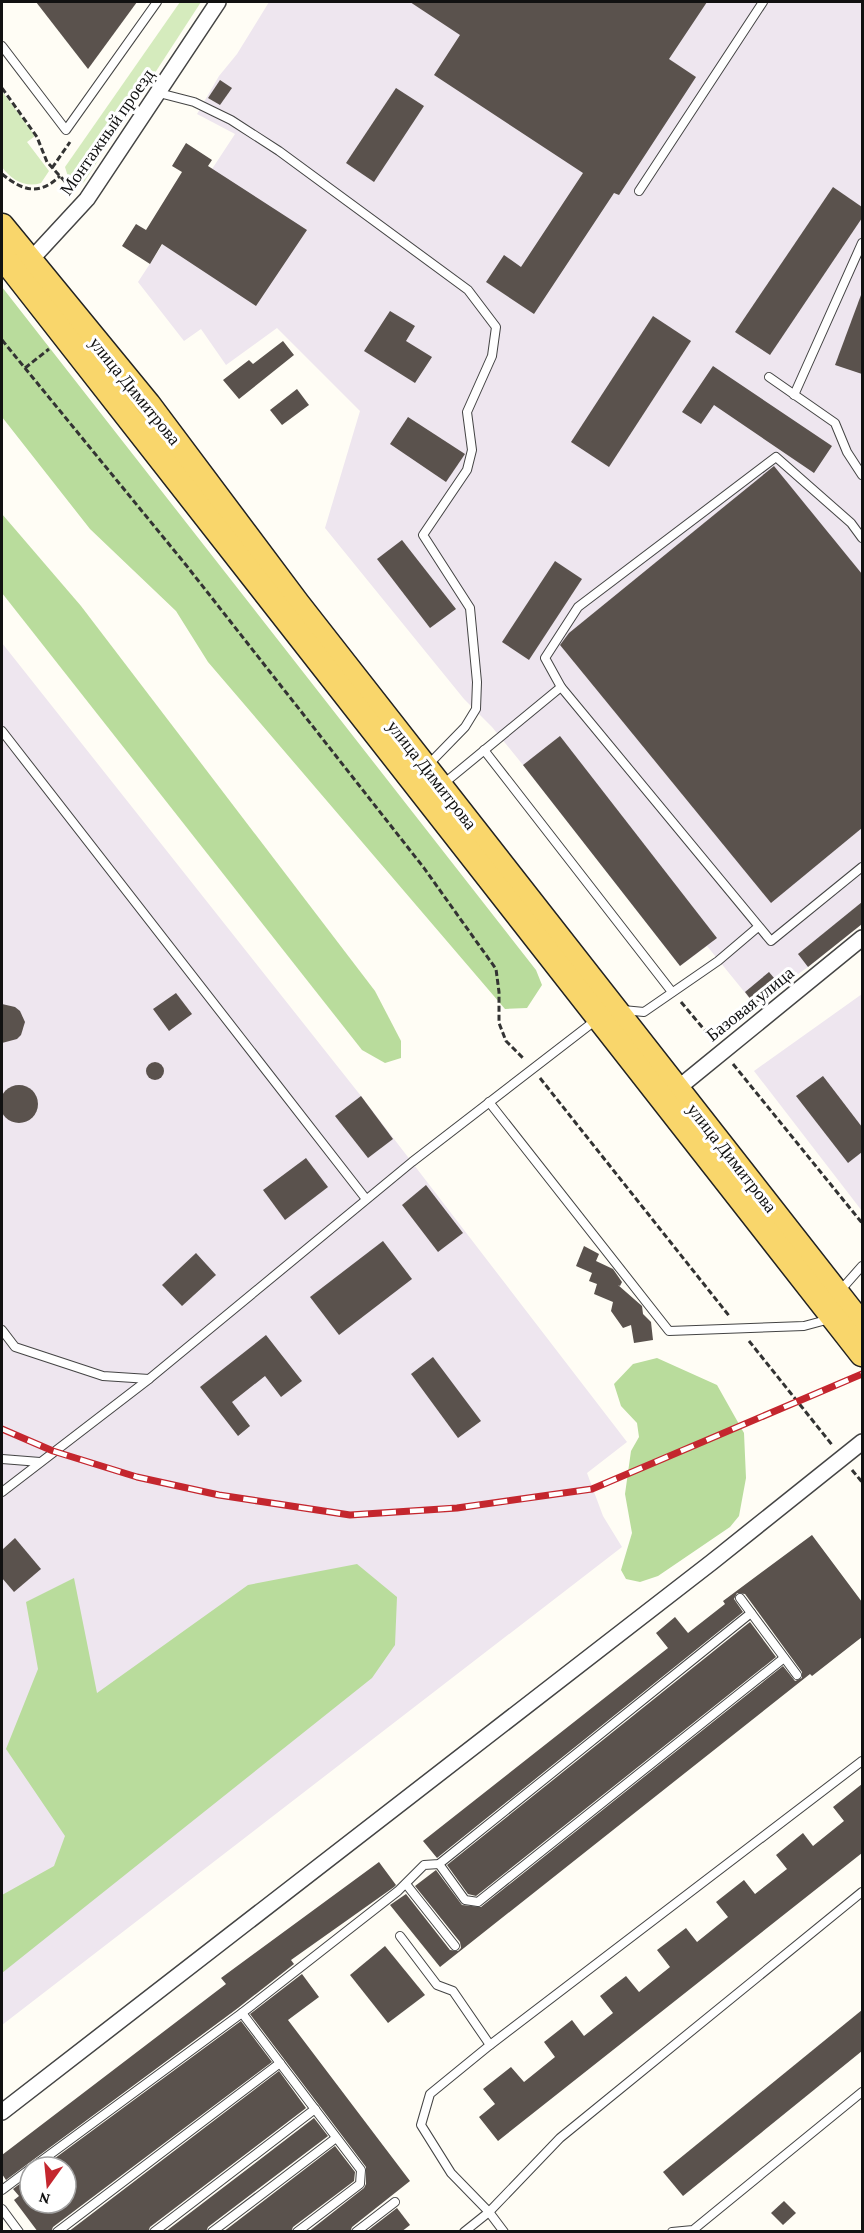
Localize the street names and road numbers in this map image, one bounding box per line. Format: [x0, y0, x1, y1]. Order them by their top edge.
street label: Монтажный проезд [56, 65, 158, 199]
street label: улица Димитрова [85, 333, 185, 449]
street label: улица Димитрова [383, 716, 481, 834]
street label: Базовая улица [702, 963, 798, 1045]
street label: улица Димитрова [683, 1099, 781, 1217]

